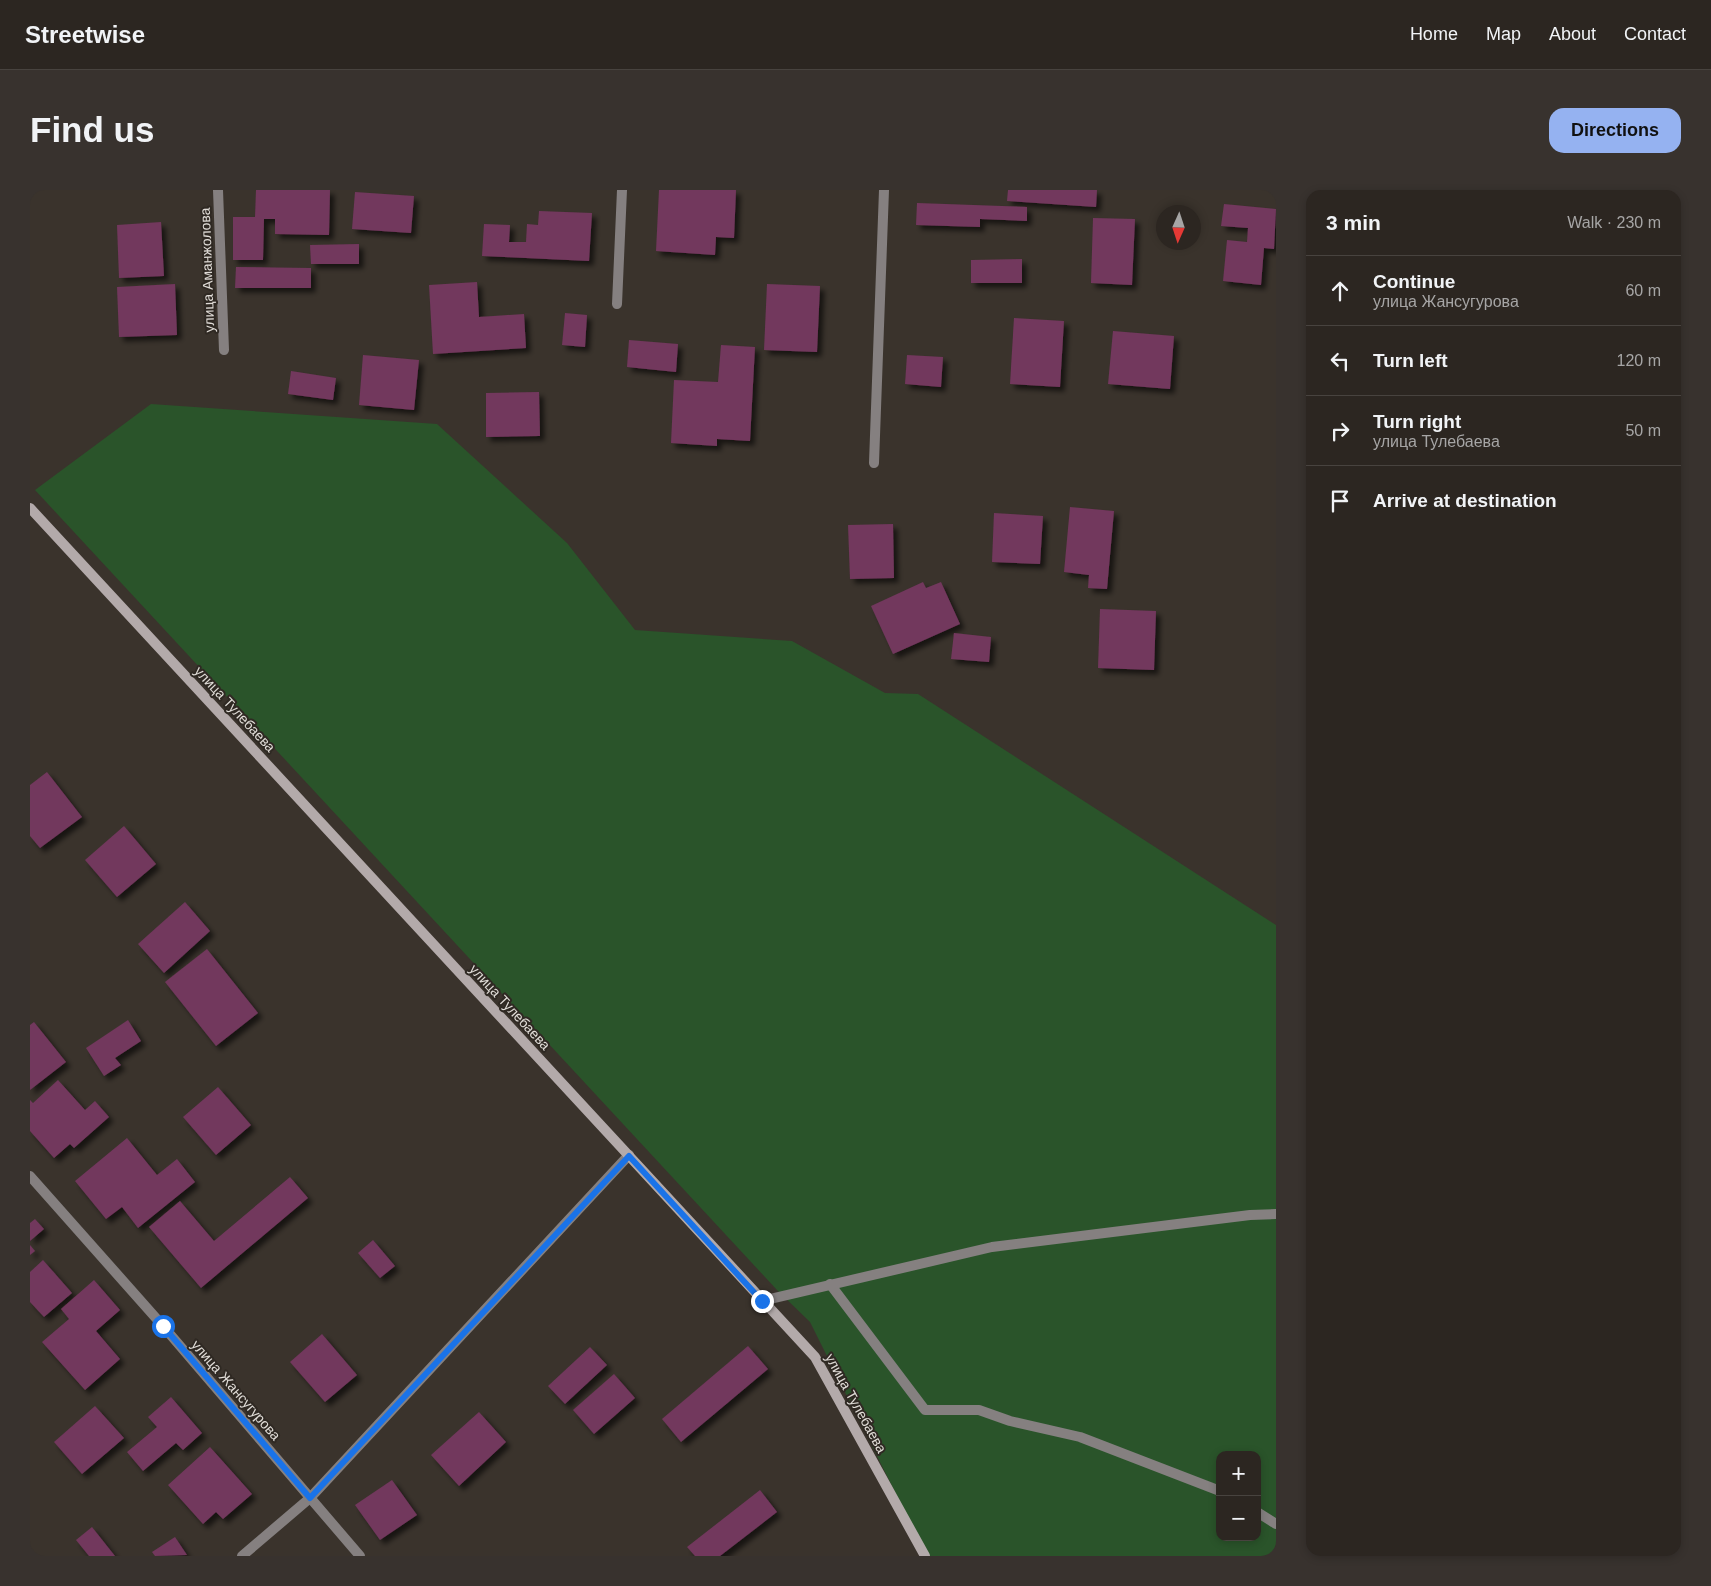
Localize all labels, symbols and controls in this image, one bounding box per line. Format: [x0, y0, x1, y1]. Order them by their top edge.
text: Streetwise [25, 21, 145, 48]
text: Home [1410, 24, 1458, 44]
text: Map [1486, 24, 1521, 44]
text: About [1549, 24, 1596, 44]
text: Contact [1624, 24, 1686, 44]
button: Directions [1549, 108, 1681, 153]
text: Find us [30, 110, 154, 149]
north arrow [1156, 205, 1201, 250]
street label: улица Аманжолова [197, 207, 217, 333]
text: 3 min [1326, 211, 1381, 234]
text: Walk · 230 m [1567, 214, 1661, 231]
text: Continue [1373, 271, 1455, 292]
icon: ahead [1326, 277, 1354, 305]
text: 60 m [1625, 282, 1661, 299]
text: улица Жансугурова [1373, 293, 1519, 310]
icon: left [1326, 347, 1354, 375]
text: Turn left [1373, 350, 1448, 371]
text: 120 m [1617, 352, 1661, 369]
text: Turn right [1373, 411, 1461, 432]
icon: right [1326, 417, 1354, 445]
text: 50 m [1625, 422, 1661, 439]
text: улица Тулебаева [1373, 433, 1500, 450]
icon: arrive [1326, 487, 1354, 515]
text: Arrive at destination [1373, 490, 1557, 511]
street label: улица Тулебаева [191, 663, 279, 755]
street label: улица Тулебаева [466, 961, 554, 1053]
route end [751, 1290, 774, 1313]
route start [152, 1315, 175, 1338]
street label: улица Жансугурова [188, 1337, 284, 1444]
street label: улица Тулебаева [822, 1351, 890, 1456]
map controls [1216, 1451, 1261, 1541]
button: + [1216, 1451, 1261, 1496]
button: − [1216, 1496, 1261, 1541]

